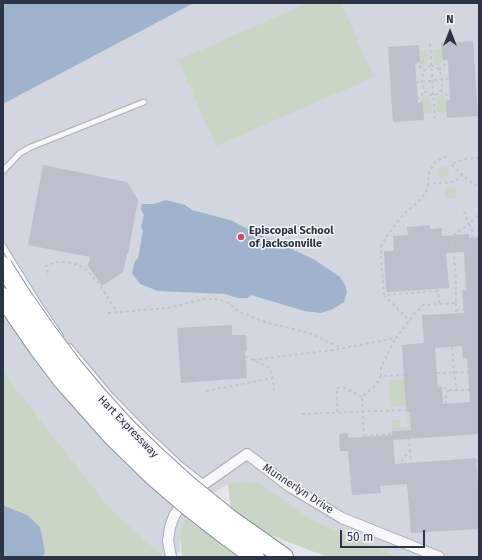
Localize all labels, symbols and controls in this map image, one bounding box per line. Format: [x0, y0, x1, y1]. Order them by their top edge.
north arrow [430, 12, 470, 52]
text: N [446, 13, 454, 26]
place label: Episcopal School of Jacksonville [249, 224, 333, 250]
marker: Episcopal School of Jacksonville [236, 232, 246, 242]
street label: Hart Expressway [95, 393, 161, 461]
street label: Munnerlyn Drive [260, 461, 336, 517]
scale bar [342, 522, 427, 548]
text: 50 m [347, 530, 373, 544]

